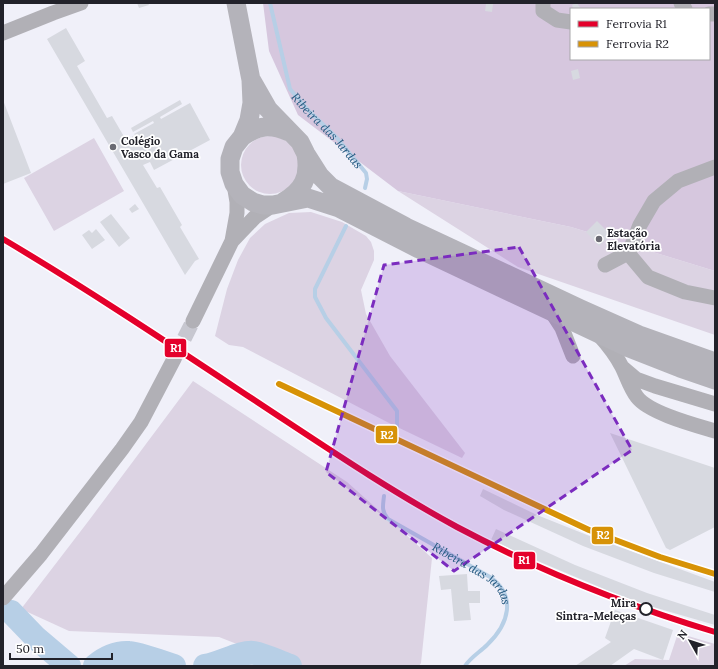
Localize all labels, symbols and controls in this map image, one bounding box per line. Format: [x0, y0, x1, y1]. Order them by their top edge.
legend [570, 8, 710, 60]
text: Ferrovia R1 [606, 16, 667, 31]
text: Ferrovia R2 [606, 36, 669, 51]
water label: Ribeira das Jardas [289, 89, 366, 171]
place label: Colégio Vasco da Gama [121, 134, 199, 161]
marker: Colégio Vasco da Gama [108, 142, 118, 152]
place label: Estação Elevatória [607, 226, 660, 253]
marker: Estação Elevatória [594, 234, 604, 244]
line badge: R1 [164, 338, 187, 358]
text: R1 [170, 341, 183, 355]
line badge: R2 [375, 425, 398, 444]
text: R2 [380, 428, 394, 442]
line badge: R2 [591, 526, 614, 545]
text: R2 [596, 528, 610, 542]
water label: Ribeira das Jardas [430, 538, 515, 605]
line badge: R1 [513, 551, 536, 570]
text: R1 [518, 553, 531, 567]
place label: Mira Sintra-Meleças [556, 596, 636, 623]
marker: Mira Sintra-Meleças [639, 602, 653, 616]
north arrow [670, 621, 710, 661]
text: N [674, 627, 691, 642]
scale bar [10, 635, 112, 661]
text: 50 m [16, 641, 44, 656]

